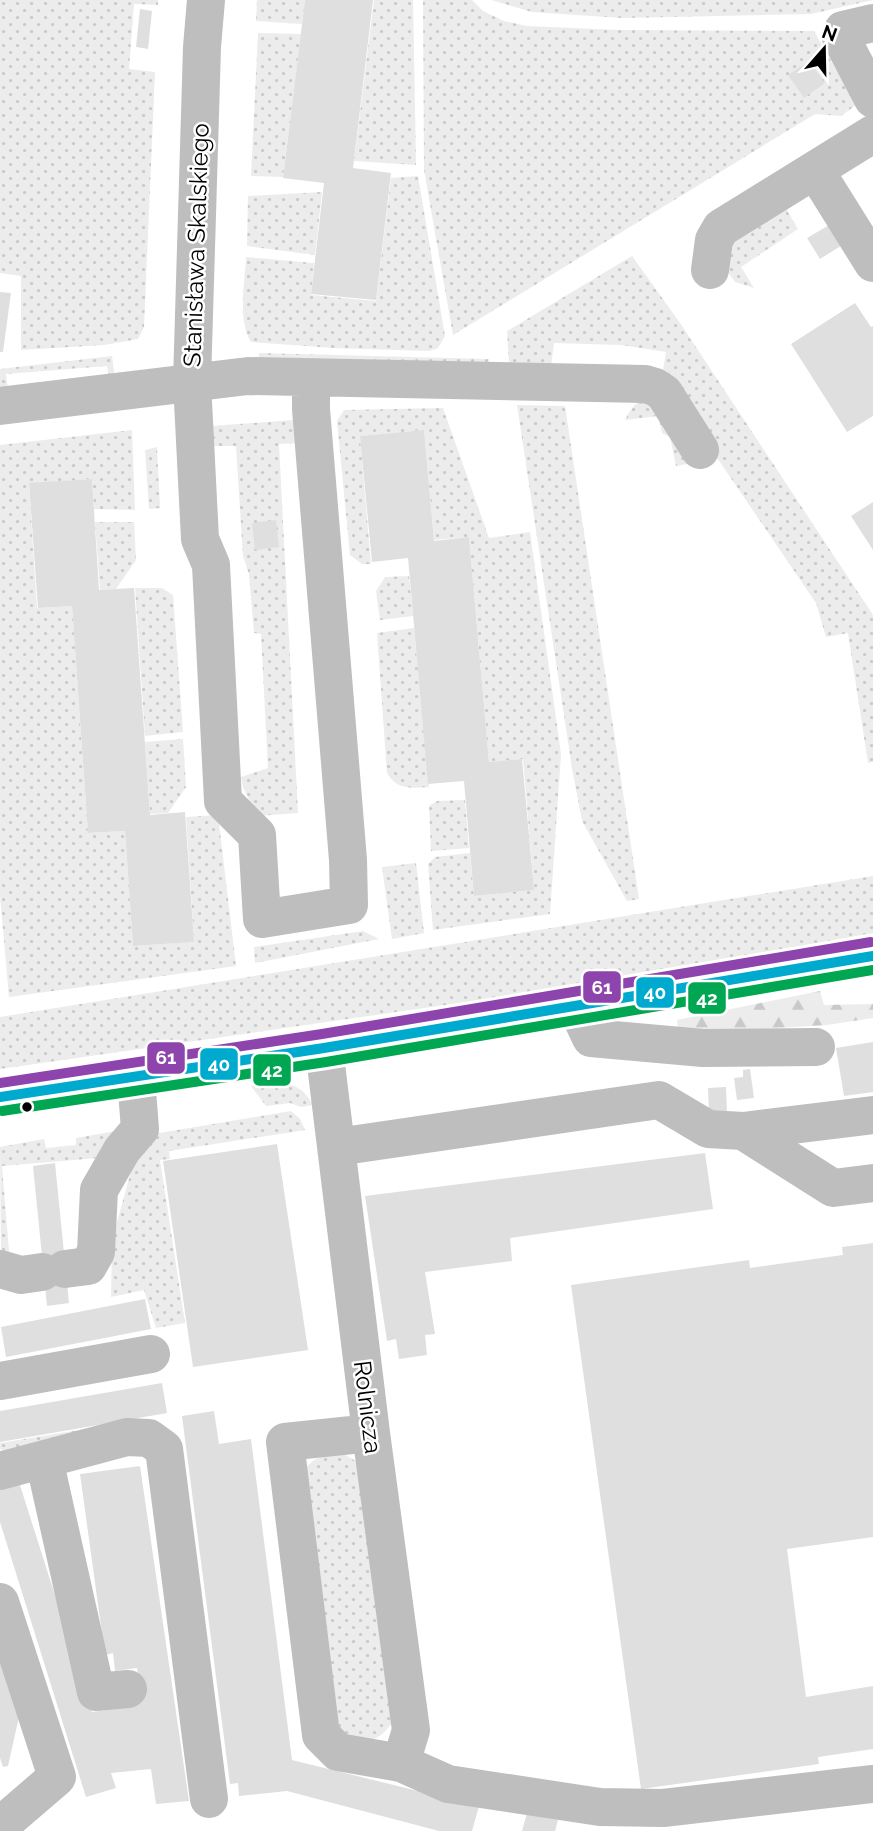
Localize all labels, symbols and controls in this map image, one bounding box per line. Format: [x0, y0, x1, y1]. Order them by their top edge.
north arrow [789, 14, 859, 84]
text: N [819, 20, 840, 46]
street label: Stanisława Skalskiego [177, 123, 215, 367]
line badge: 61 [582, 970, 622, 1004]
text: 61 [592, 976, 612, 998]
line badge: 40 [635, 976, 675, 1009]
text: 40 [644, 981, 666, 1003]
line badge: 42 [687, 981, 727, 1015]
text: 42 [696, 987, 718, 1009]
line badge: 61 [146, 1041, 186, 1075]
text: 61 [156, 1046, 176, 1068]
line badge: 40 [199, 1047, 239, 1081]
text: 40 [208, 1053, 230, 1075]
line badge: 42 [252, 1053, 292, 1087]
text: 42 [261, 1059, 283, 1081]
unlabelled marker [20, 1100, 34, 1114]
street label: Rolnicza [348, 1359, 388, 1455]

